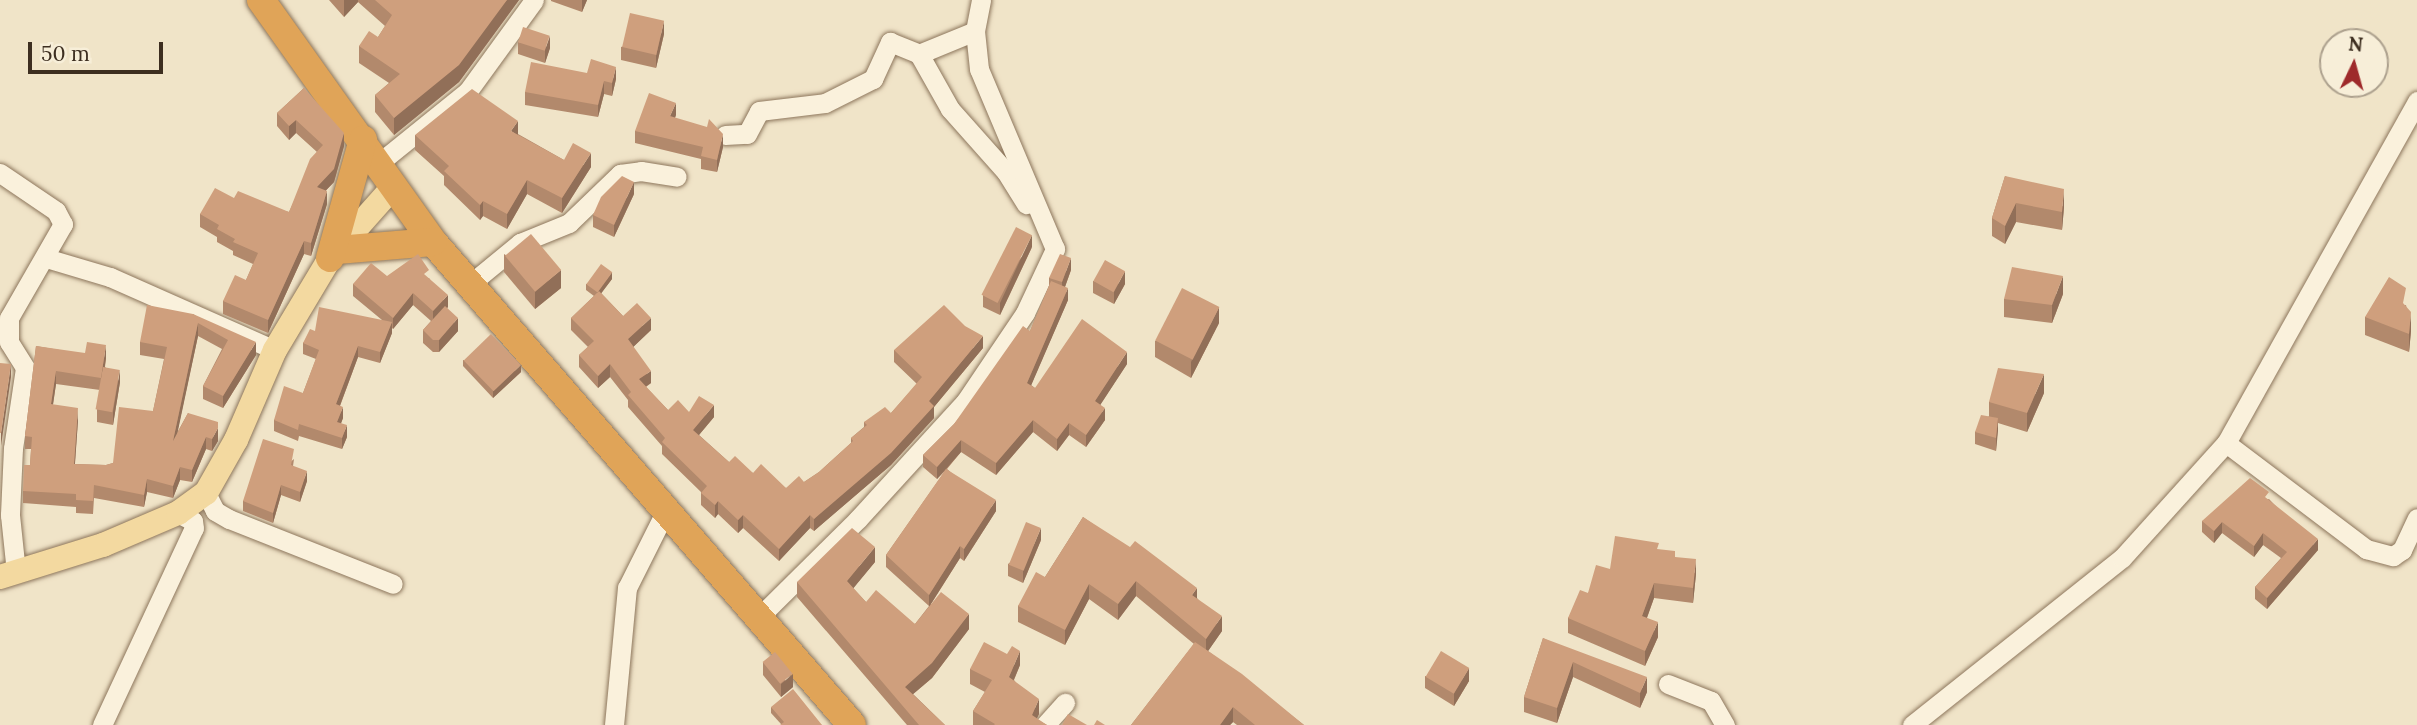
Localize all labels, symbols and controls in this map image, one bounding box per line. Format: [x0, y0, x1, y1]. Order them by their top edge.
scale bar [32, 28, 166, 72]
north arrow [2319, 28, 2389, 98]
text: N [2347, 31, 2364, 57]
text: 50 m [41, 40, 90, 67]

